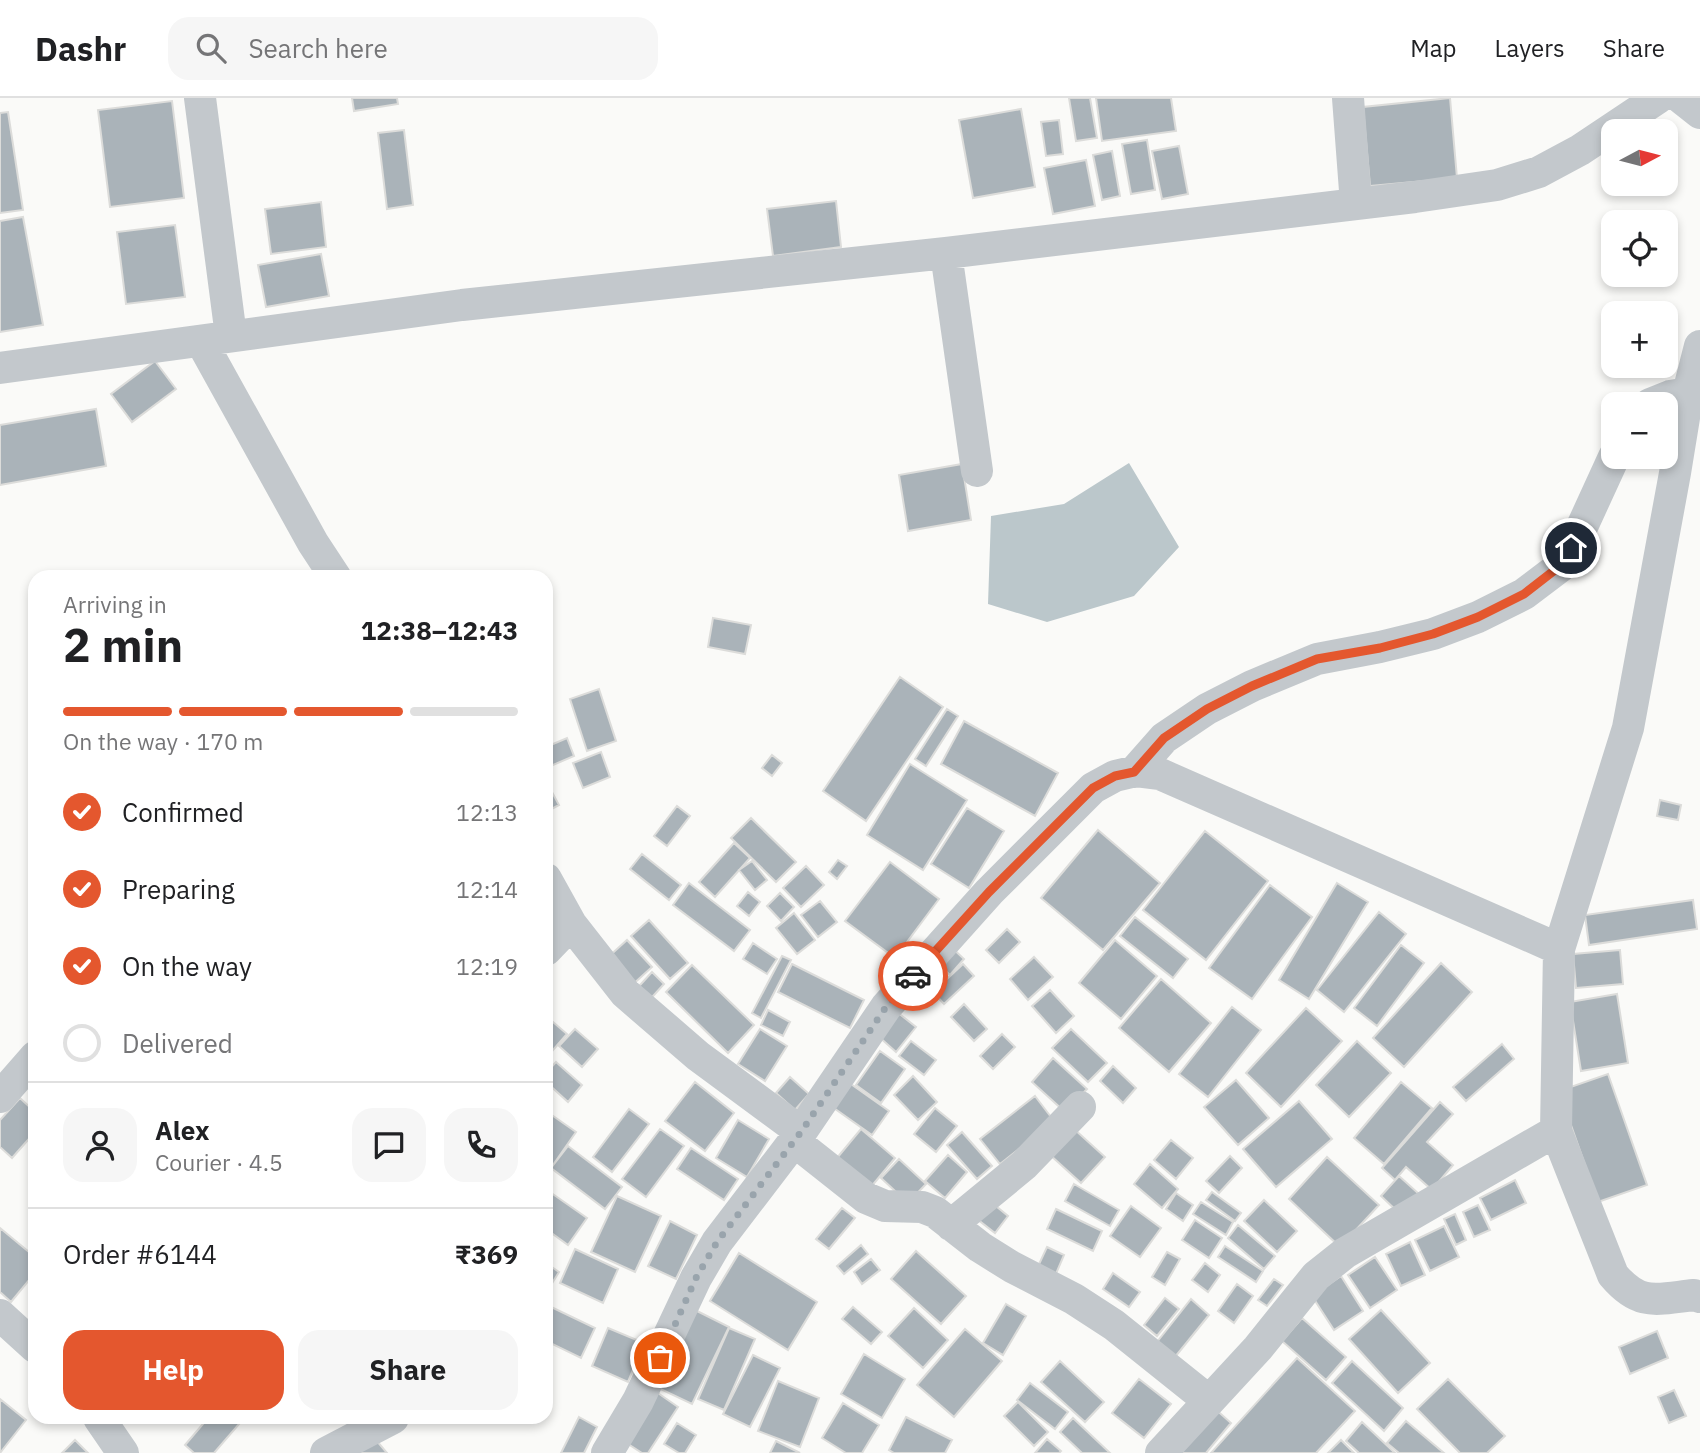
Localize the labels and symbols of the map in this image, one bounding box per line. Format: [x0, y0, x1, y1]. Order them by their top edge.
north arrow [1601, 119, 1678, 196]
pin [1541, 518, 1601, 578]
courier [878, 941, 948, 1011]
pin [630, 1328, 690, 1388]

